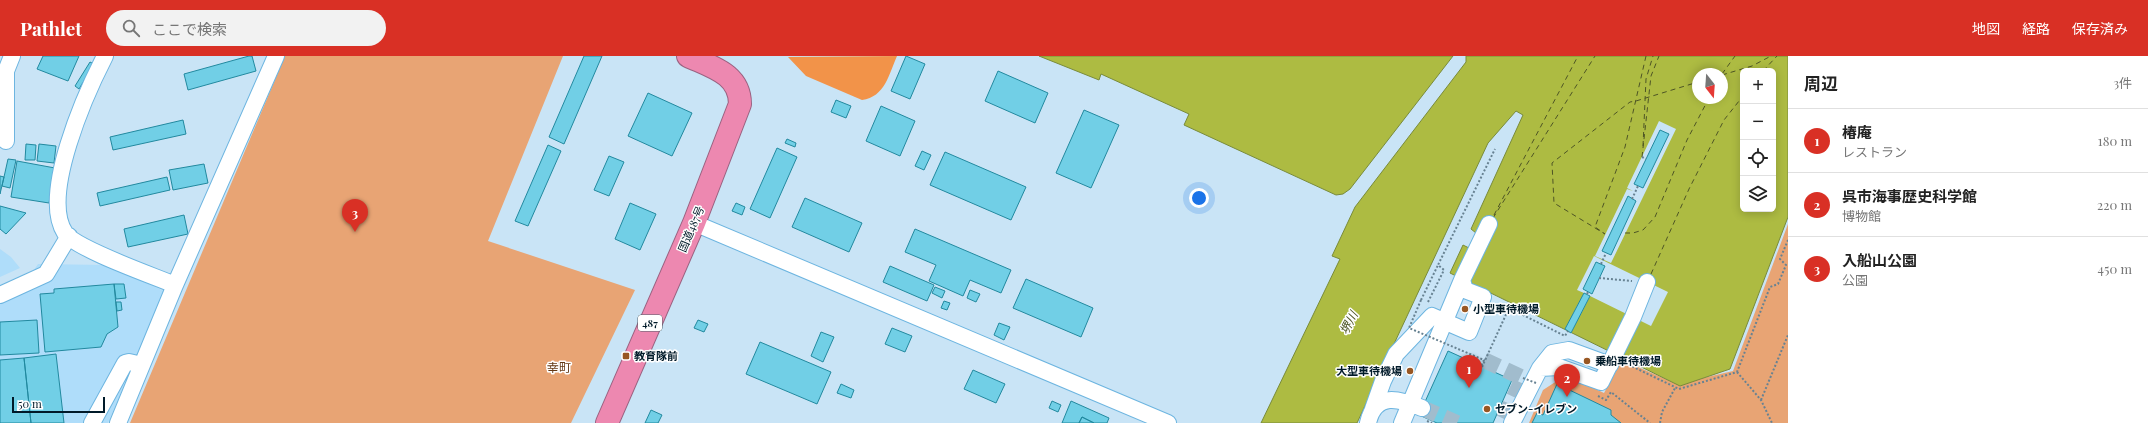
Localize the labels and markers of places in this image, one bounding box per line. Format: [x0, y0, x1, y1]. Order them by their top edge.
pin: 3 [342, 199, 368, 232]
place label: 小型車待機場 [1473, 301, 1539, 316]
marker: 小型車待機場 [1460, 304, 1470, 314]
place label: 教育隊前 [634, 348, 678, 363]
marker: 教育隊前 [621, 351, 631, 361]
place label: 乗船車待機場 [1595, 353, 1661, 368]
pin: 1 [1456, 355, 1482, 388]
marker: 乗船車待機場 [1582, 356, 1592, 366]
place label: 大型車待機場 [1336, 363, 1402, 378]
pin: 2 [1554, 364, 1580, 397]
marker: 大型車待機場 [1405, 366, 1415, 376]
place label: セブン-イレブン [1495, 401, 1577, 416]
marker: セブン-イレブン [1482, 404, 1492, 414]

